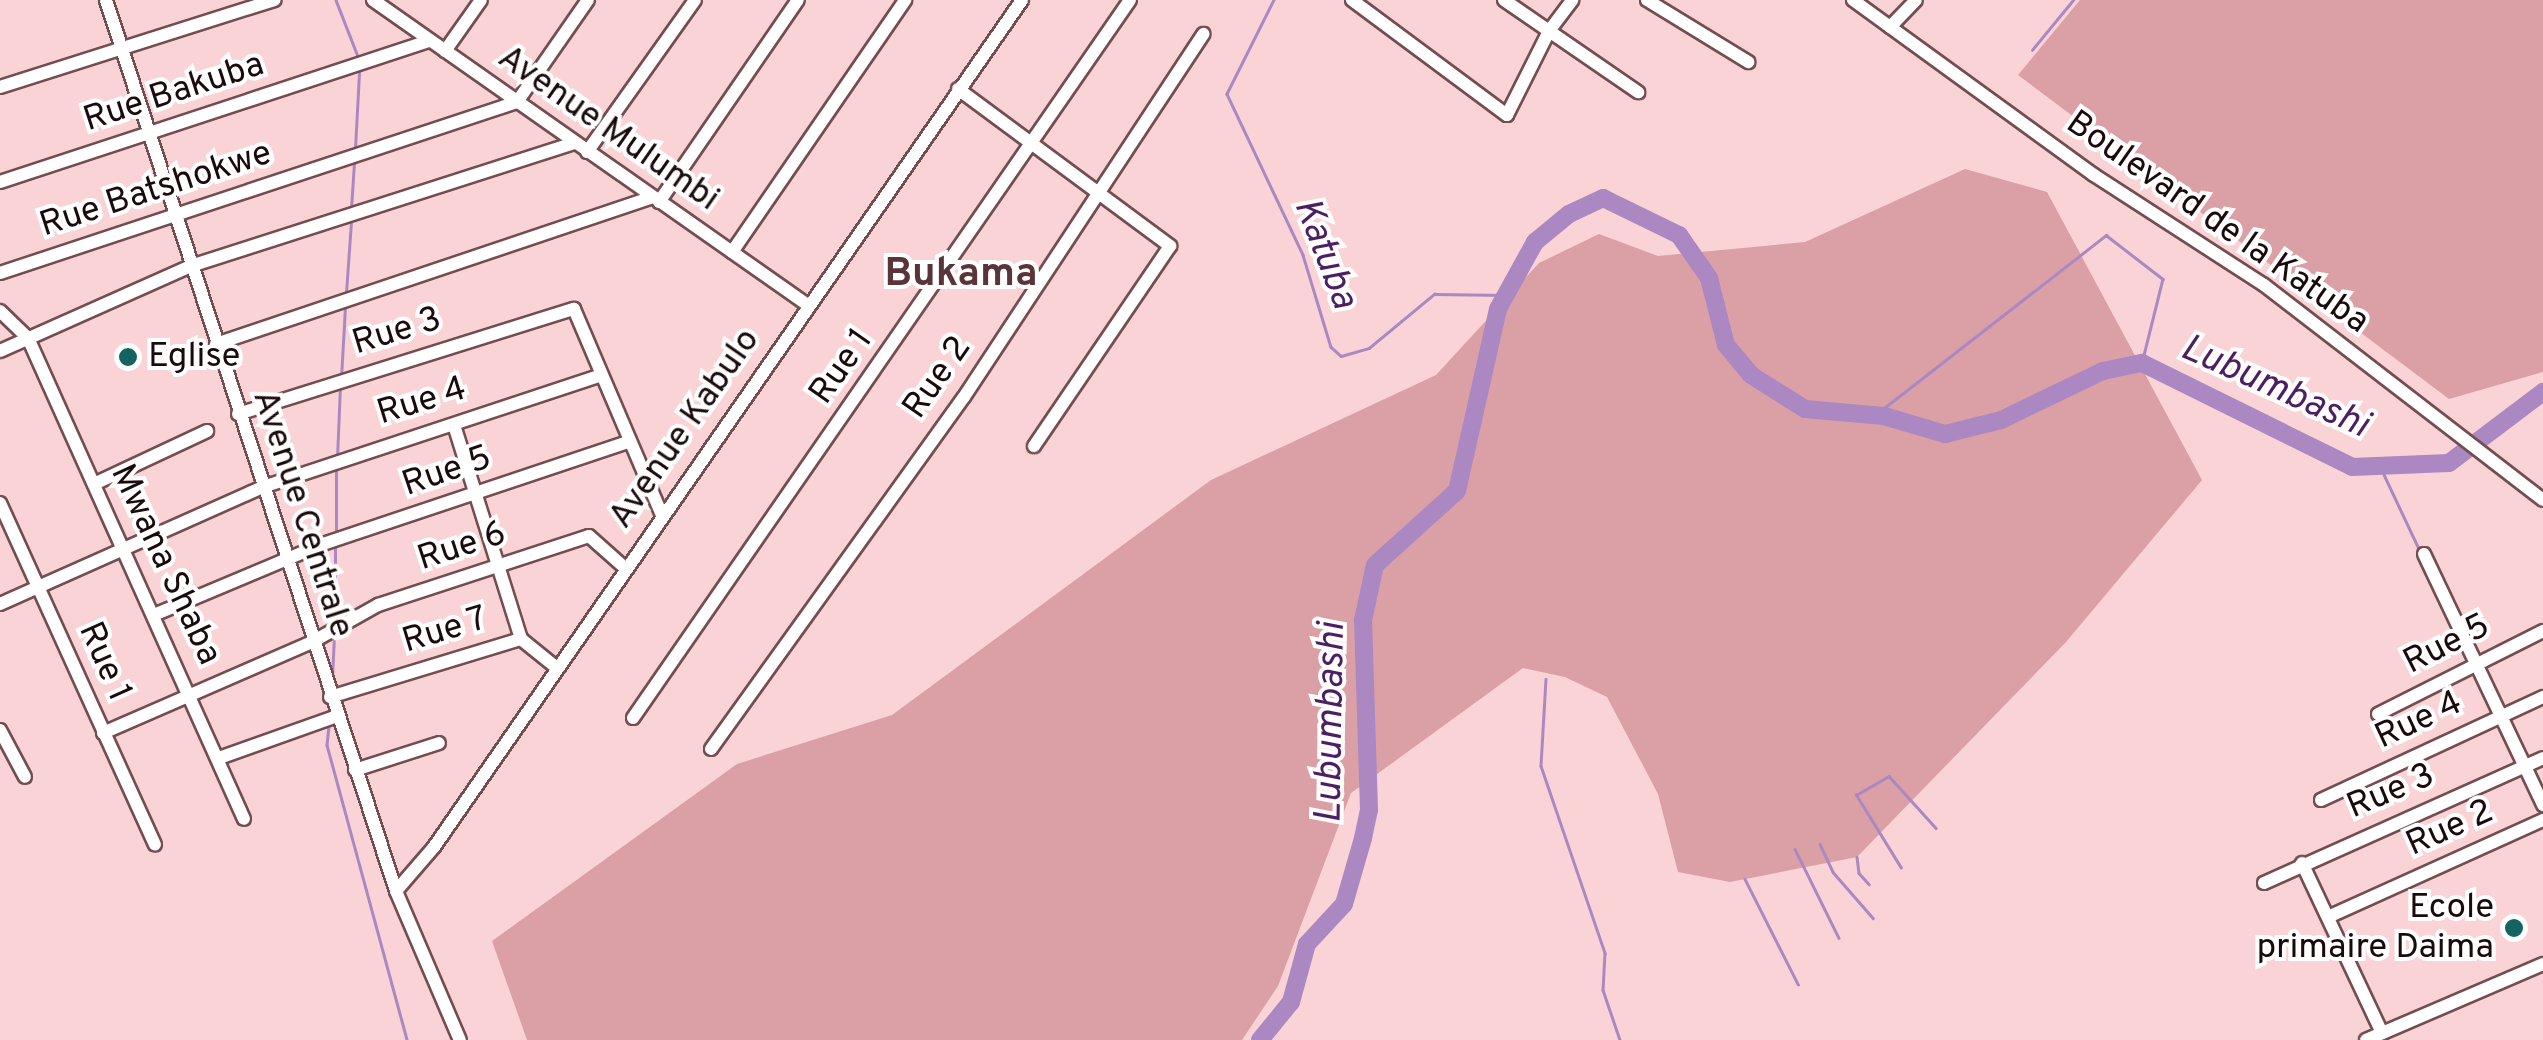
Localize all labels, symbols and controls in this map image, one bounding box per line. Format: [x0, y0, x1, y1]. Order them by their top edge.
street label: Avenue Mulumbi [489, 37, 727, 221]
street label: Rue Bakuba [78, 44, 270, 142]
street label: Boulevard de la Katuba [2057, 103, 2377, 343]
street label: Rue Batshokwe [35, 133, 277, 247]
water label: Katuba [1282, 192, 1366, 316]
district label: Bukama [885, 251, 1037, 299]
street label: Rue 3 [348, 299, 446, 365]
street label: Avenue Kabulo [601, 321, 769, 537]
street label: Rue 1 [801, 321, 883, 413]
water label: Lubumbashi [2173, 326, 2375, 450]
street label: Rue 2 [895, 329, 981, 427]
place label: Eglise [148, 336, 240, 378]
marker: Eglise [117, 346, 139, 368]
street label: Rue 4 [372, 369, 472, 435]
street label: Avenue Centrale [242, 385, 362, 643]
street label: Rue 5 [397, 437, 497, 507]
street label: Mwana Shaba [100, 458, 230, 672]
street label: Rue 6 [413, 513, 511, 581]
street label: Rue 7 [397, 598, 493, 664]
street label: Rue 5 [2397, 606, 2497, 684]
street label: Rue 1 [68, 616, 140, 708]
water label: Lubumbashi [1307, 622, 1357, 824]
street label: Rue 4 [2369, 683, 2469, 759]
street label: Rue 3 [2341, 755, 2441, 829]
street label: Rue 2 [2400, 791, 2500, 867]
place label: Ecole primaire Daima [2256, 887, 2494, 969]
marker: Ecole primaire Daima [2503, 917, 2525, 939]

